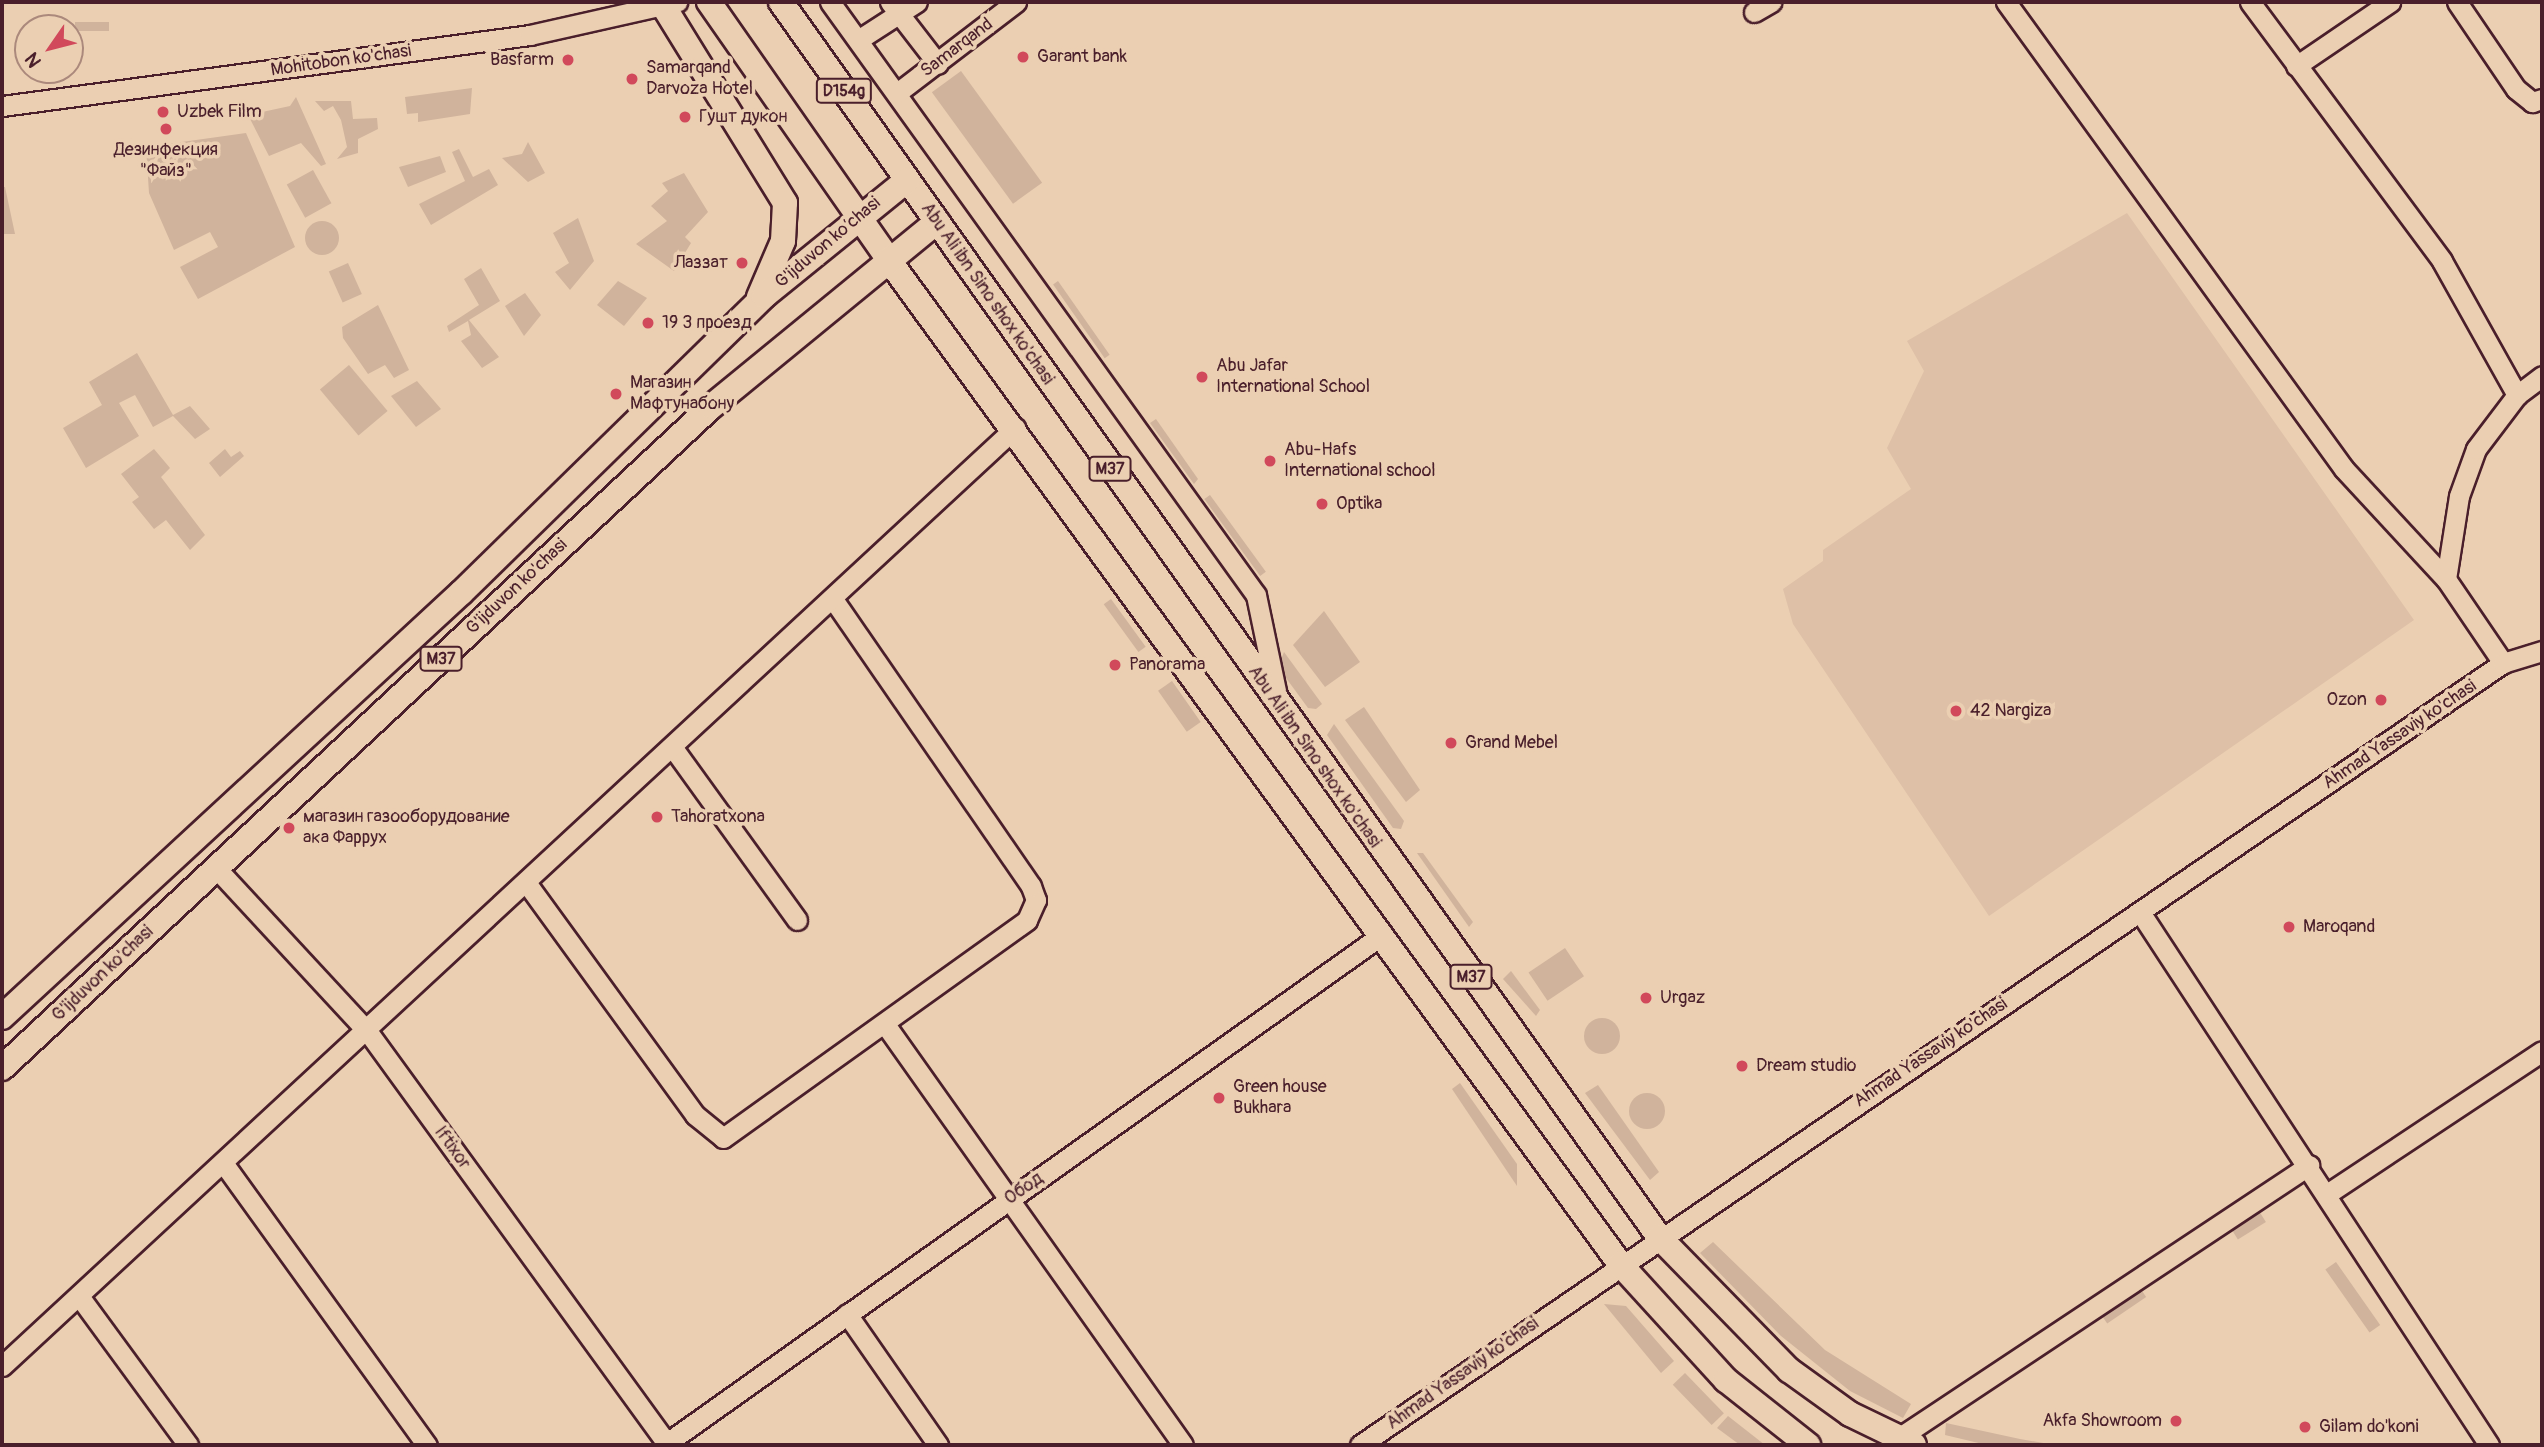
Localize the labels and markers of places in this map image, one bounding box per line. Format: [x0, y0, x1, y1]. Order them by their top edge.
place label: Garant bank [1037, 46, 1127, 68]
place label: Basfarm [490, 49, 554, 71]
marker: Garant bank [1015, 49, 1031, 65]
marker: Basfarm [560, 52, 576, 68]
place label: Samarqand Darvoza Hotel [646, 58, 753, 100]
marker: Samarqand Darvoza Hotel [624, 71, 640, 87]
place label: Uzbek Film [177, 101, 262, 123]
marker: Uzbek Film [155, 104, 171, 120]
place label: Гушт дукон [699, 106, 787, 128]
marker: Гушт дукон [677, 109, 693, 125]
marker: Дезинфекция "Файз" [158, 121, 174, 137]
place label: Дезинфекция "Файз" [114, 140, 218, 182]
place label: Лаззат [674, 252, 728, 274]
marker: Лаззат [734, 255, 750, 271]
place label: 19 3 проезд [662, 312, 752, 334]
marker: 19 3 проезд [640, 315, 656, 331]
place label: Abu Jafar International School [1216, 356, 1370, 398]
marker: Abu Jafar International School [1194, 369, 1210, 385]
place label: Магазин Мафтунабону [630, 373, 734, 416]
marker: Магазин Мафтунабону [608, 386, 624, 402]
place label: Abu-Hafs International school [1284, 440, 1436, 482]
marker: Abu-Hafs International school [1262, 453, 1278, 469]
place label: Optika [1336, 493, 1382, 515]
marker: Optika [1314, 496, 1330, 512]
place label: Panorama [1129, 654, 1205, 676]
marker: Panorama [1107, 657, 1123, 673]
place label: Ozon [2327, 689, 2367, 711]
marker: Ozon [2373, 692, 2389, 708]
place label: 42 Nargiza [1970, 700, 2051, 722]
marker: 42 Nargiza [1948, 703, 1964, 719]
place label: Grand Mebel [1465, 732, 1558, 754]
marker: Grand Mebel [1443, 735, 1459, 751]
place label: Tahoratxona [671, 806, 765, 828]
place label: магазин газооборудование ака Фаррух [303, 807, 510, 850]
marker: Tahoratxona [649, 809, 665, 825]
marker: магазин газооборудование ака Фаррух [281, 820, 297, 836]
place label: Maroqand [2303, 916, 2375, 938]
marker: Maroqand [2281, 919, 2297, 935]
place label: Urgaz [1660, 987, 1705, 1009]
marker: Urgaz [1638, 990, 1654, 1006]
place label: Dream studio [1756, 1055, 1857, 1077]
marker: Dream studio [1734, 1058, 1750, 1074]
place label: Green house Bukhara [1233, 1077, 1327, 1120]
marker: Green house Bukhara [1211, 1090, 1227, 1106]
place label: Akfa Showroom [2043, 1410, 2162, 1432]
marker: Akfa Showroom [2168, 1413, 2184, 1429]
place label: Gilam do'koni [2319, 1416, 2419, 1438]
marker: Gilam do'koni [2297, 1419, 2313, 1435]

